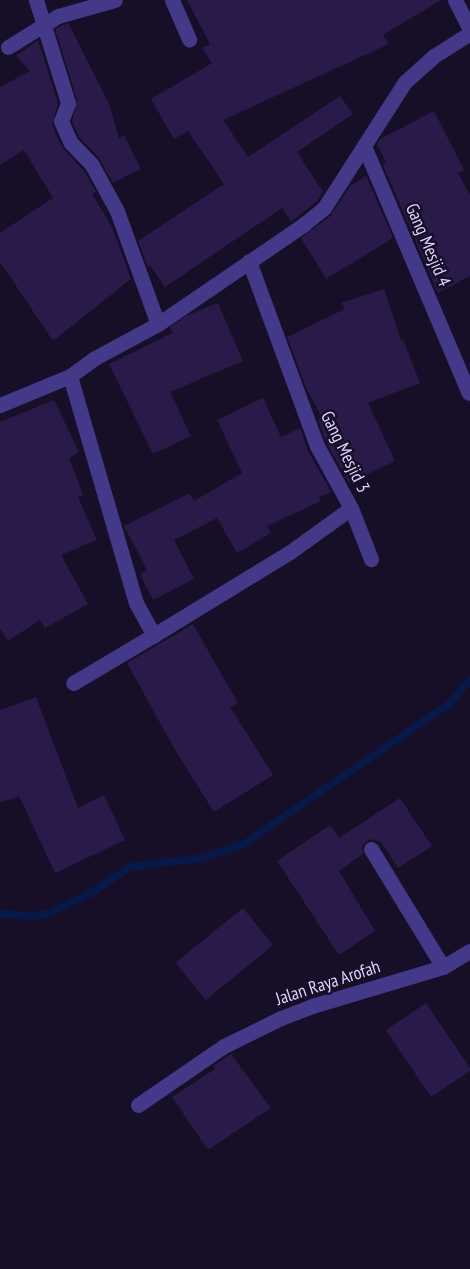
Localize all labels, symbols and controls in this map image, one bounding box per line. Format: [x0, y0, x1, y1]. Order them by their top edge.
street label: Gang Mesjid 4 [401, 200, 455, 290]
street label: Gang Mesjid 3 [316, 408, 374, 496]
street label: Jalan Raya Arofah [273, 956, 383, 1010]

